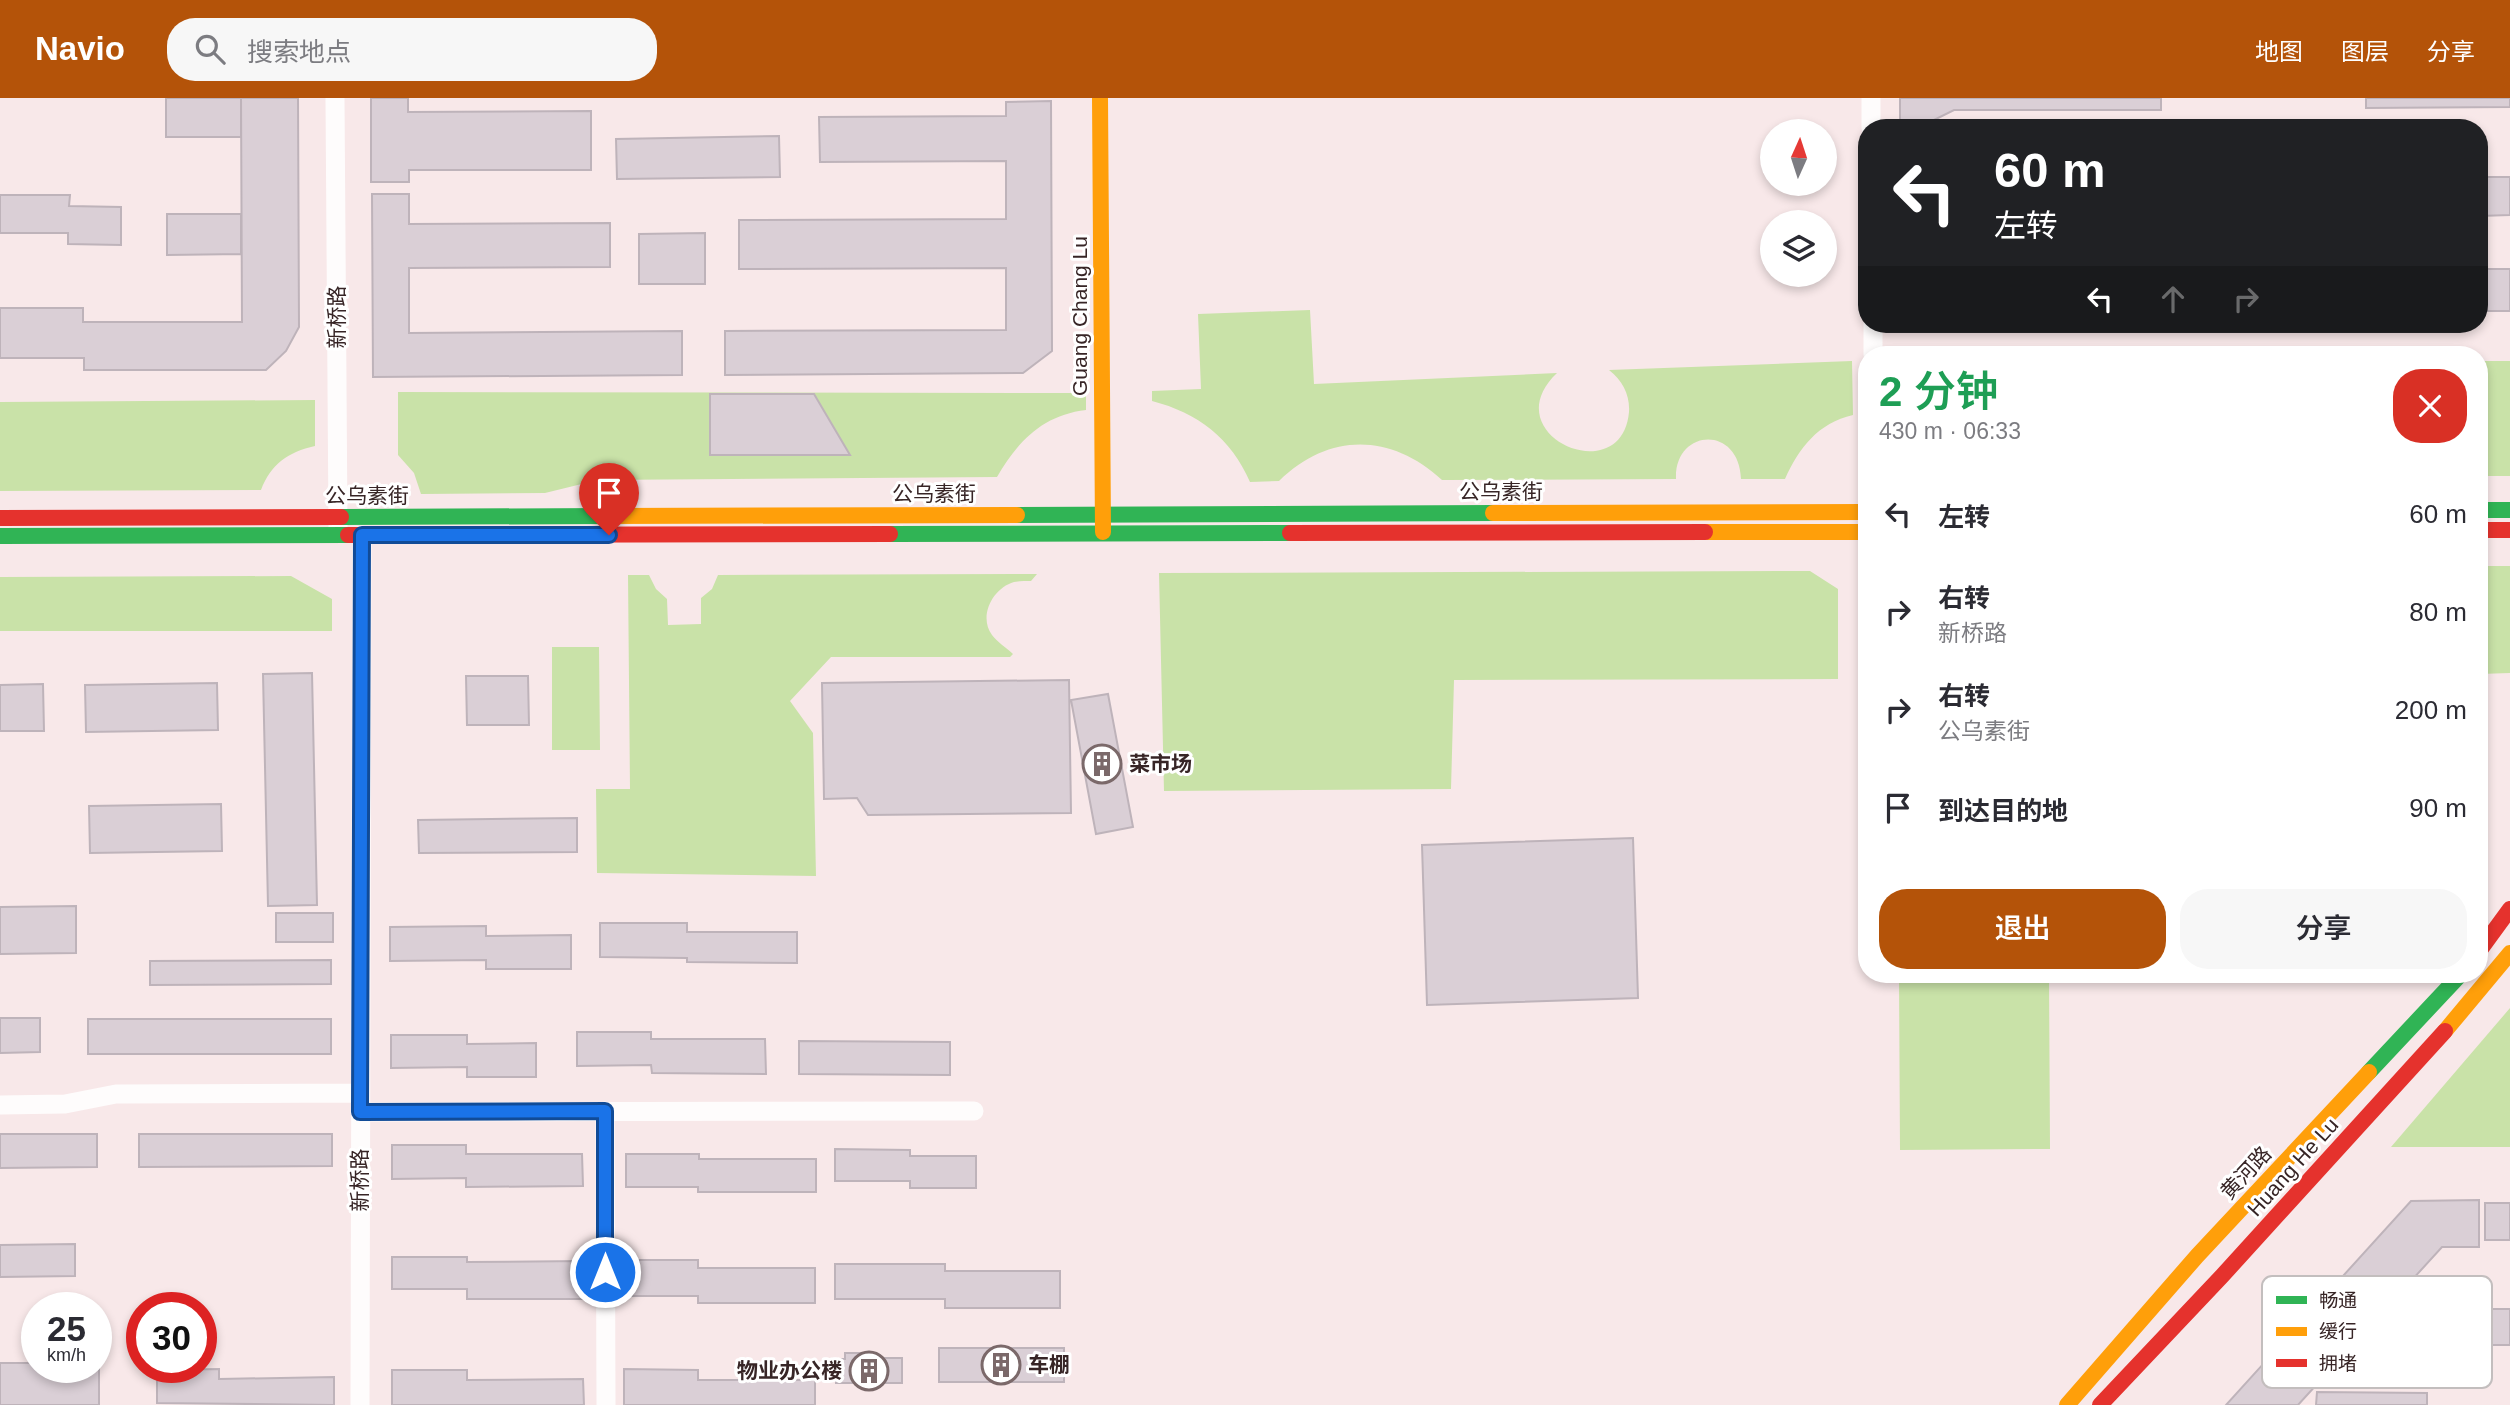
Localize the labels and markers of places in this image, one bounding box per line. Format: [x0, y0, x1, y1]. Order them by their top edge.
pin [579, 463, 639, 535]
building icon: 菜市场 [1081, 743, 1123, 785]
place label: 菜市场 [1129, 752, 1192, 775]
building icon: 车棚 [980, 1344, 1022, 1386]
building icon: 物业办公楼 [848, 1350, 890, 1392]
place label: 车棚 [1028, 1353, 1070, 1376]
place label: 物业办公楼 [737, 1359, 842, 1382]

